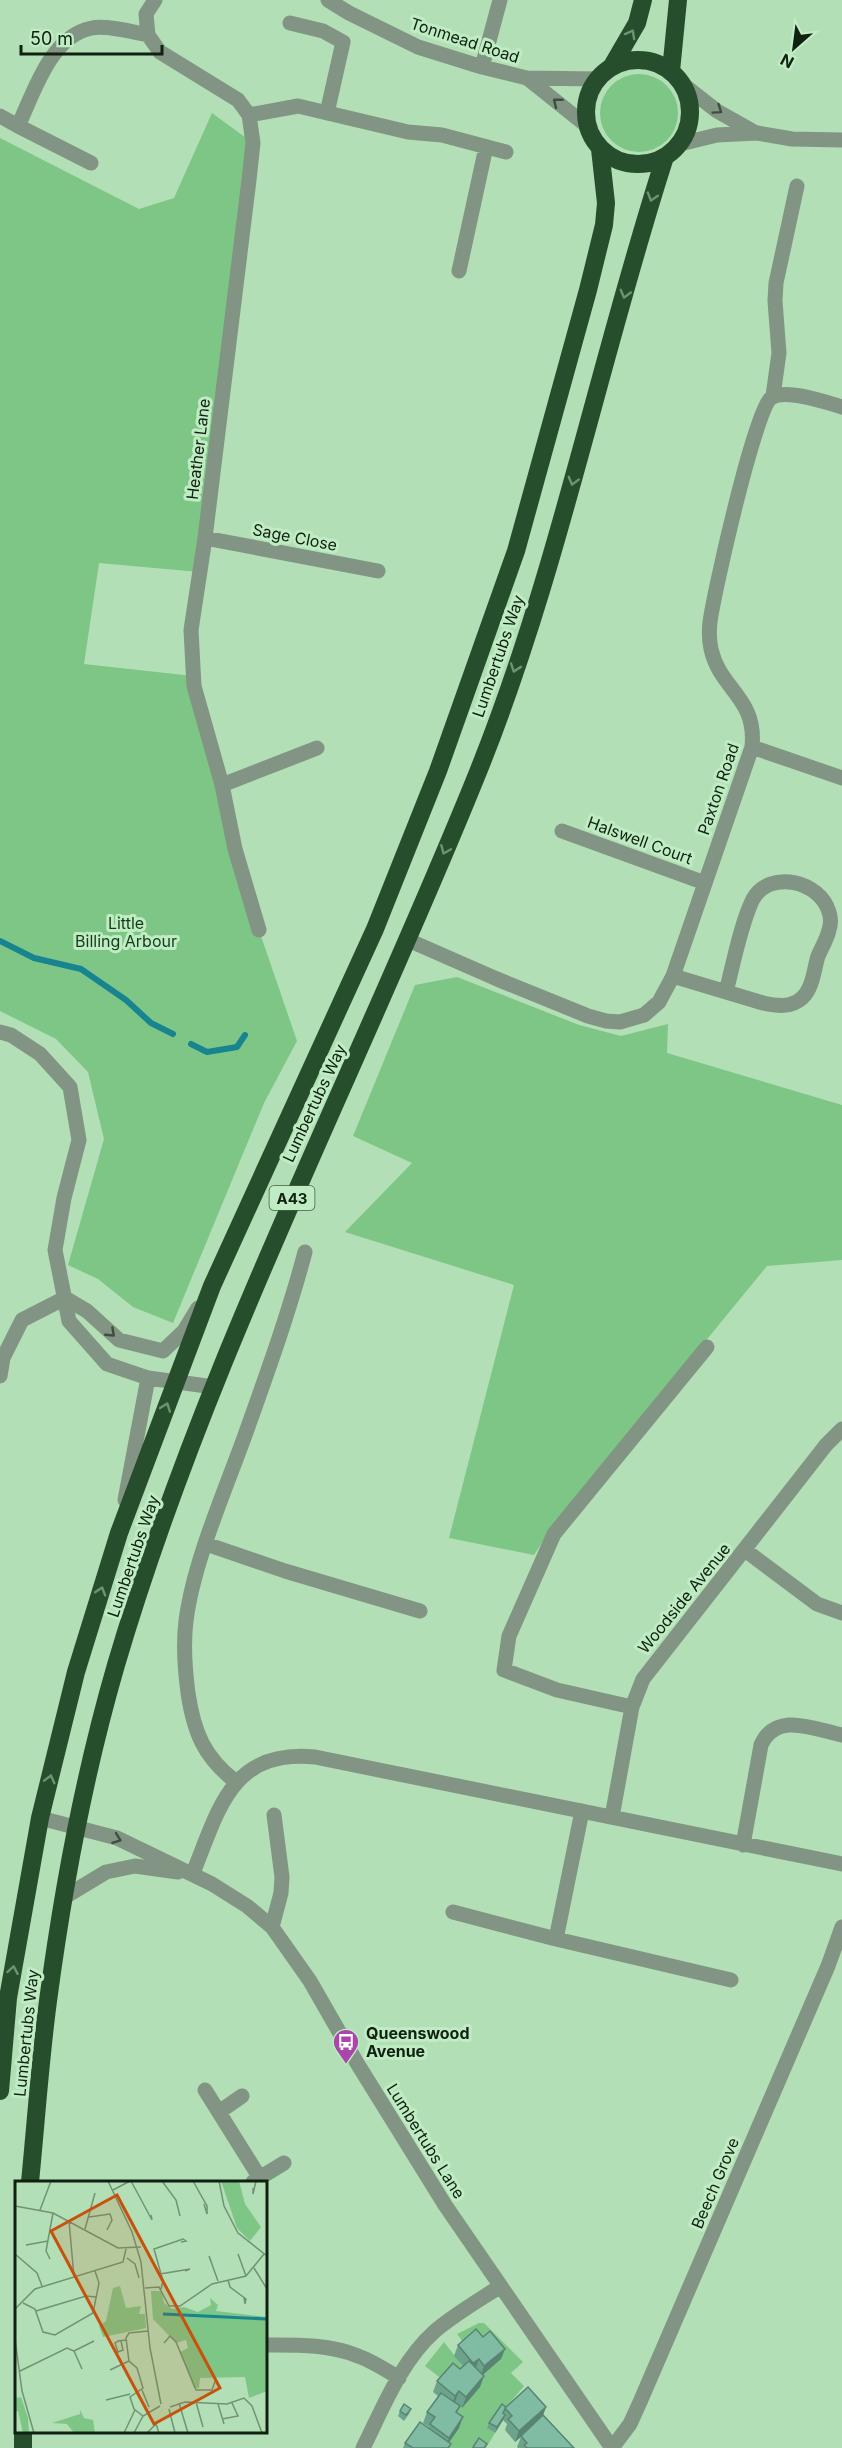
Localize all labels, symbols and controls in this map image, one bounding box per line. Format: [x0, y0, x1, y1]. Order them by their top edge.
street label: Tonmead Road [408, 13, 522, 67]
scale bar [21, 18, 162, 56]
north arrow [764, 18, 824, 78]
text: 50 m [30, 28, 73, 49]
one-way arrow [623, 30, 635, 40]
text: N [777, 50, 797, 73]
one-way arrow [553, 99, 564, 110]
one-way arrow [711, 103, 722, 114]
one-way arrow [647, 191, 659, 202]
one-way arrow [620, 288, 632, 298]
street label: Heather Lane [182, 397, 214, 501]
one-way arrow [568, 476, 580, 486]
street label: Sage Close [251, 519, 339, 555]
street label: Lumbertubs Way [468, 592, 528, 720]
one-way arrow [510, 662, 523, 673]
street label: Paxton Road [693, 741, 743, 837]
street label: Halswell Court [585, 812, 695, 868]
one-way arrow [441, 843, 453, 854]
park label: Little Billing Arbour [75, 913, 177, 951]
street label: Lumbertubs Way [278, 1041, 350, 1165]
road number: A43 [270, 1186, 314, 1210]
one-way arrow [104, 1326, 115, 1337]
one-way arrow [158, 1402, 171, 1413]
street label: Lumbertubs Way [103, 1492, 163, 1620]
street label: Woodside Avenue [633, 1539, 735, 1657]
one-way arrow [94, 1586, 106, 1596]
one-way arrow [42, 1774, 55, 1784]
one-way arrow [111, 1831, 121, 1844]
one-way arrow [7, 1965, 19, 1975]
street label: Lumbertubs Way [9, 1968, 43, 2098]
place label: Queenswood Avenue [366, 2023, 469, 2061]
bus stop icon: Queenswood Avenue [331, 2027, 361, 2065]
street label: Lumbertubs Lane [382, 2080, 470, 2202]
street label: Beech Grove [687, 2134, 743, 2232]
inset map [15, 2181, 267, 2433]

